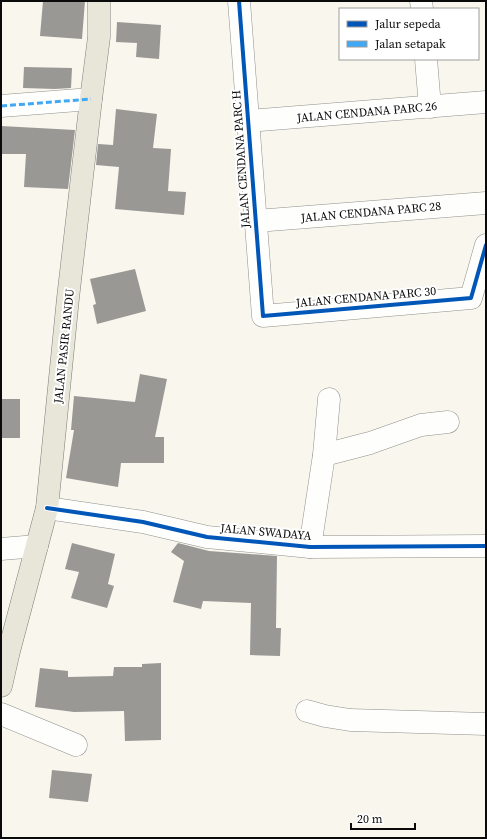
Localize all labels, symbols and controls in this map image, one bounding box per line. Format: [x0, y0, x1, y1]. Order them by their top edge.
legend [339, 8, 479, 60]
text: Jalur sepeda [374, 16, 442, 32]
text: Jalan setapak [374, 36, 446, 52]
street label: JALAN CENDANA PARC H [228, 89, 254, 230]
street label: JALAN CENDANA PARC 26 [295, 98, 438, 126]
street label: JALAN CENDANA PARC 28 [299, 198, 442, 226]
street label: JALAN CENDANA PARC 30 [294, 283, 437, 311]
street label: JALAN PASIR RANDU [50, 288, 78, 405]
street label: JALAN SWADAYA [219, 520, 312, 544]
scale bar [351, 805, 415, 831]
text: 20 m [357, 811, 383, 827]

